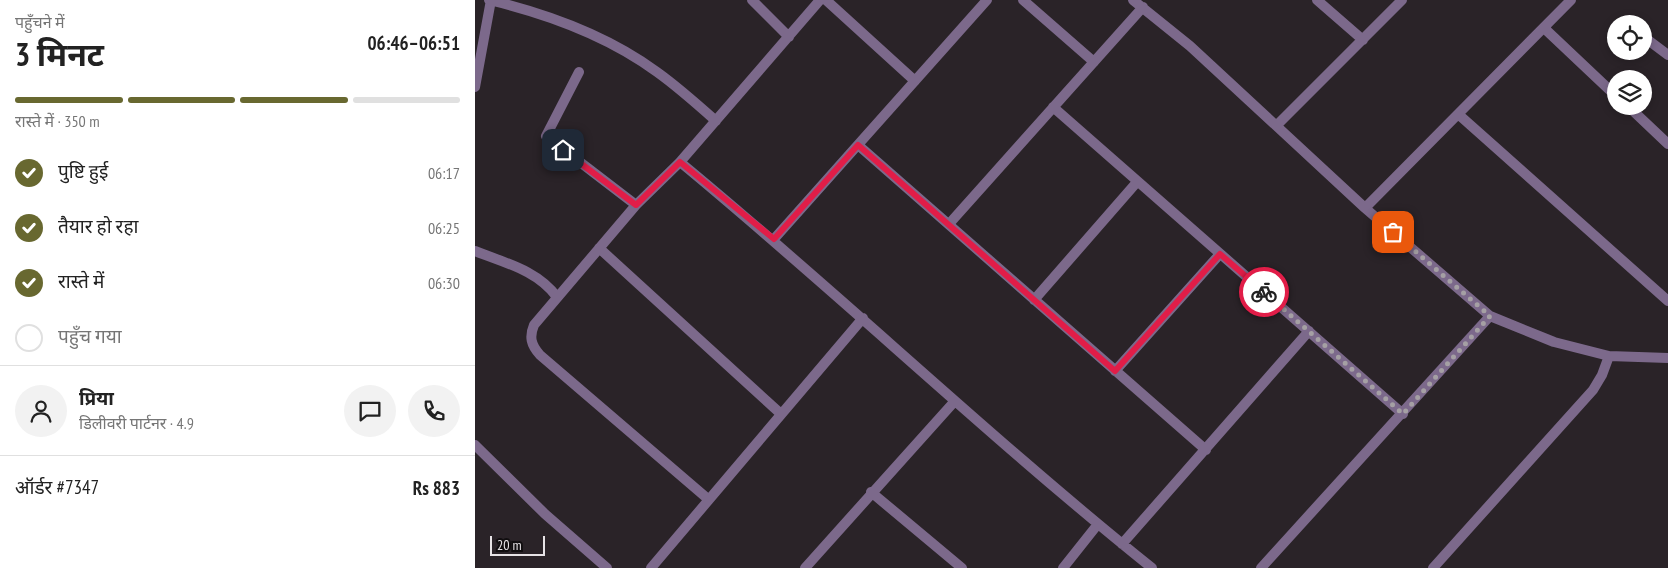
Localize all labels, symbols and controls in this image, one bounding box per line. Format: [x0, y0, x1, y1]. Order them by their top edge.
text: पहुँचने में [15, 12, 65, 32]
map controls [1607, 15, 1652, 115]
button: locate [1607, 15, 1652, 60]
text: 06:46–06:51 [367, 31, 460, 55]
text: 3 मिनट [15, 33, 104, 75]
button: layers [1607, 70, 1652, 115]
text: रास्ते में · 350 m [15, 111, 100, 131]
pin [542, 129, 584, 171]
icon: home [549, 136, 577, 164]
icon: check [15, 159, 43, 187]
text: पुष्टि हुई [58, 159, 108, 183]
text: 06:17 [428, 163, 460, 183]
pin [1372, 211, 1414, 253]
icon: check [15, 214, 43, 242]
text: तैयार हो रहा [58, 214, 138, 238]
text: 06:25 [428, 218, 460, 238]
icon: bag [1379, 218, 1407, 246]
courier [1239, 267, 1289, 317]
icon: check [15, 269, 43, 297]
text: रास्ते में [58, 269, 104, 293]
text: 06:30 [428, 273, 460, 293]
icon: bike [1250, 278, 1278, 306]
text: पहुँच गया [58, 324, 122, 348]
button: person [15, 385, 67, 437]
button: chat [344, 385, 396, 437]
button: phone [408, 385, 460, 437]
text: प्रिया [79, 386, 114, 410]
text: डिलीवरी पार्टनर · 4.9 [79, 413, 194, 433]
text: ऑर्डर #7347 [15, 475, 99, 499]
text: Rs 883 [413, 476, 460, 500]
scale bar [490, 533, 545, 556]
text: 20 m [497, 536, 522, 554]

